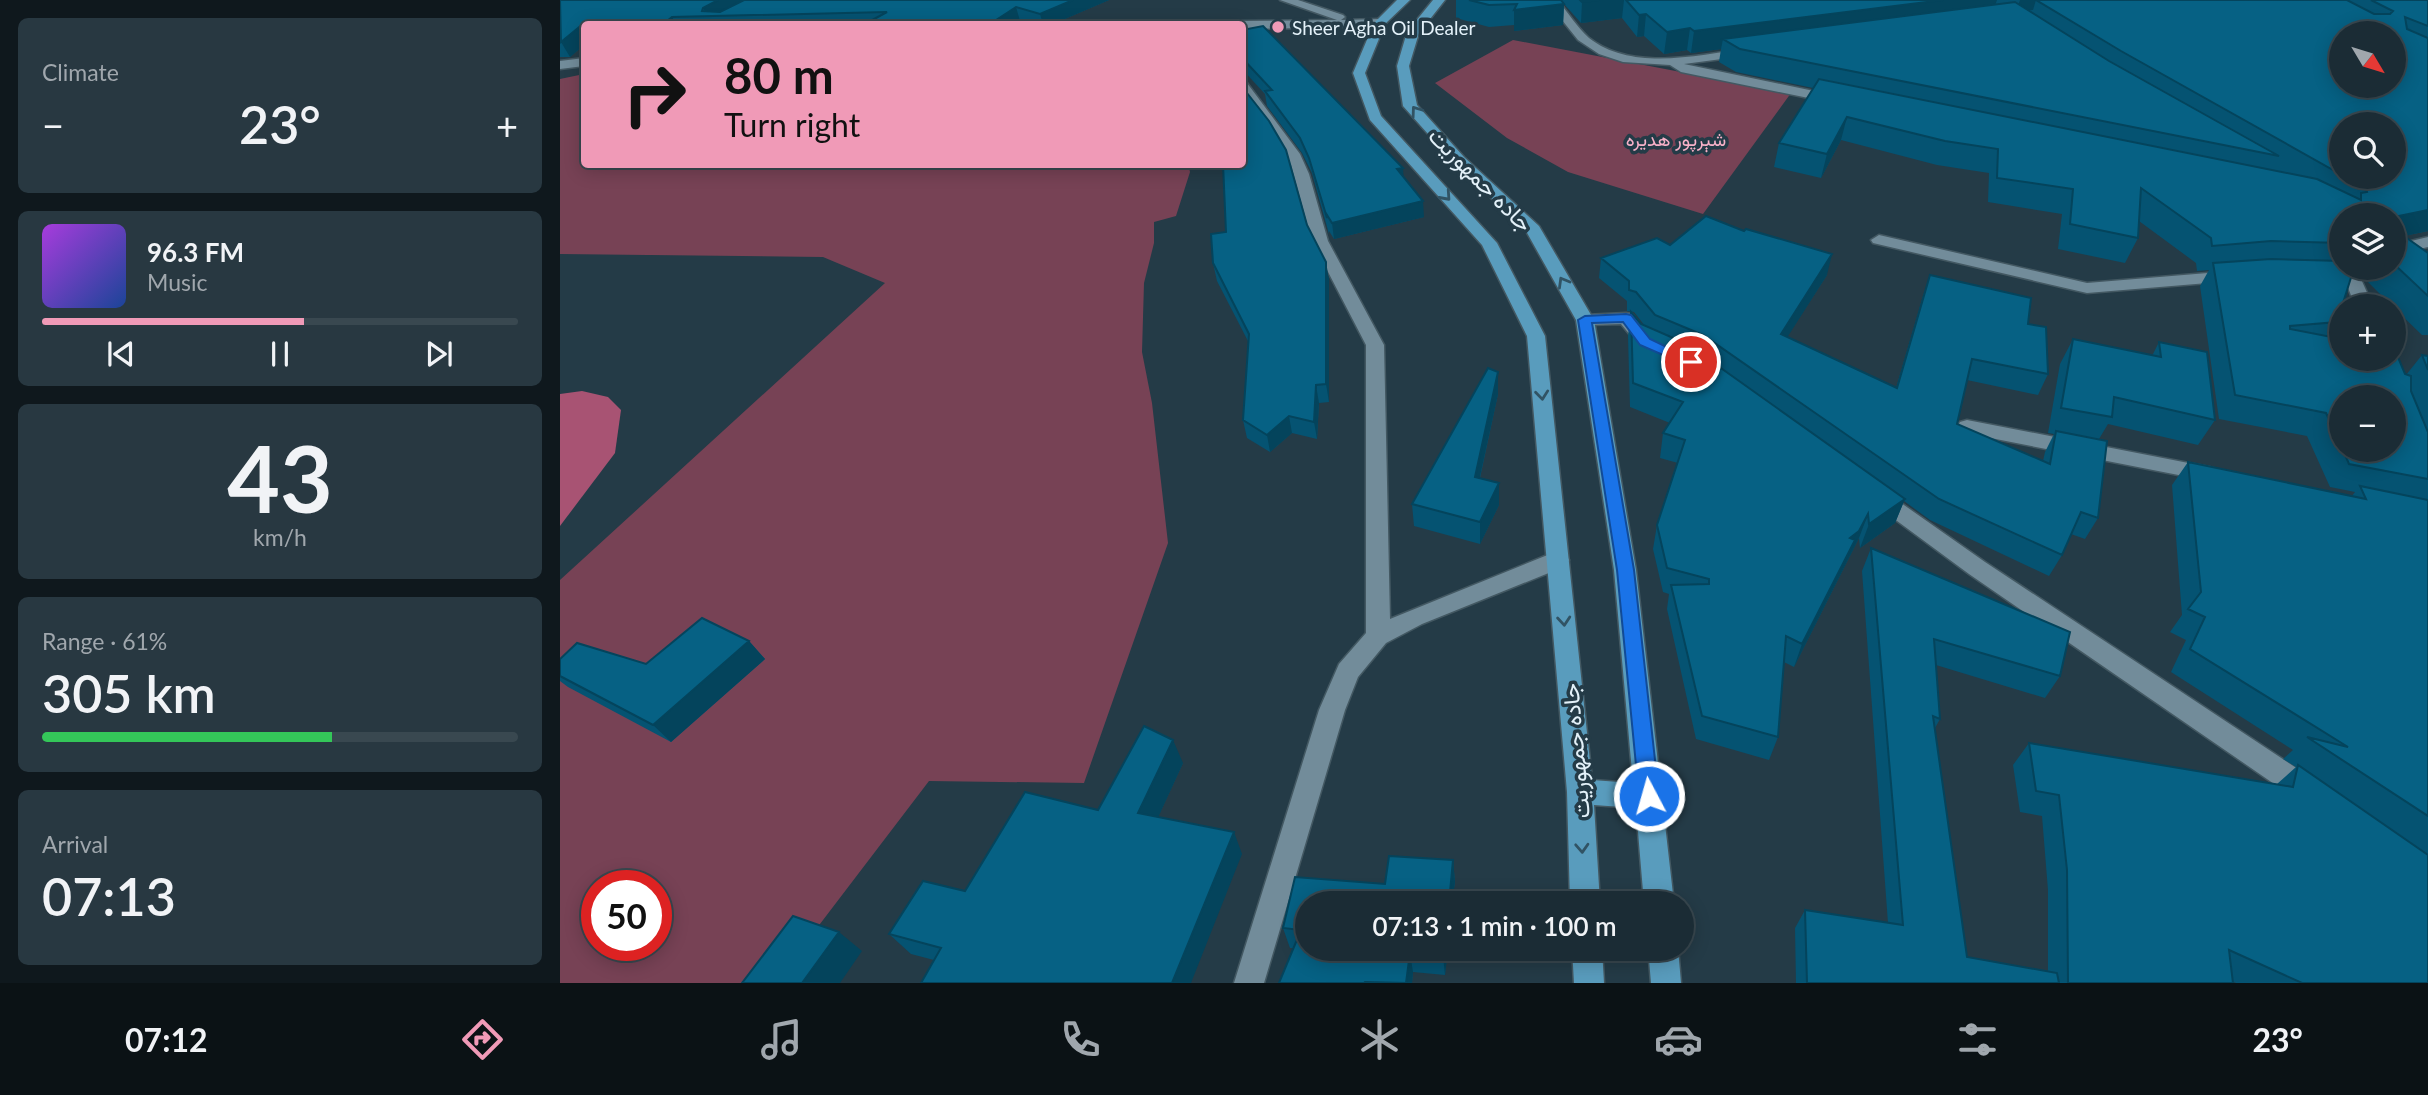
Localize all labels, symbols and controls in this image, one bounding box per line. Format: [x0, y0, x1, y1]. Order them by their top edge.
place label: Sheer Agha Oil Dealer [1292, 16, 1475, 39]
marker: Sheer Agha Oil Dealer [1270, 19, 1286, 35]
north arrow [2329, 21, 2406, 98]
map controls [2329, 21, 2406, 462]
text: 80 m [724, 46, 834, 104]
icon: right [609, 49, 700, 140]
text: Climate [42, 58, 119, 86]
text: 23° [239, 93, 321, 155]
text: − [42, 102, 64, 148]
text: + [496, 102, 518, 148]
text: Turn right [724, 105, 860, 144]
one-way arrow [1412, 106, 1424, 119]
button: search [2329, 112, 2406, 189]
street label: جاده جمهوریت [1422, 121, 1539, 238]
park label: شېرپور هديره [1626, 127, 1726, 153]
one-way arrow [1438, 188, 1450, 201]
button: layers [2329, 203, 2406, 280]
text: 96.3 FM [147, 236, 244, 268]
text: Music [147, 268, 207, 296]
one-way arrow [1558, 277, 1571, 289]
button: + [2329, 294, 2406, 371]
pin [1661, 332, 1721, 392]
icon: previous [102, 335, 140, 373]
icon: pause [261, 335, 299, 373]
icon: next [420, 335, 458, 373]
icon: arrive [1672, 343, 1710, 381]
button: − [2329, 385, 2406, 462]
one-way arrow [1534, 390, 1549, 401]
text: 43 [227, 423, 333, 532]
text: km/h [253, 523, 307, 551]
one-way arrow [1556, 616, 1571, 627]
text: Range · 61% [42, 627, 167, 655]
text: 305 km [42, 662, 216, 724]
street label: جاده جمهوریت [1555, 682, 1597, 820]
position arrow [1612, 759, 1686, 833]
text: Arrival [42, 830, 108, 858]
one-way arrow [1575, 843, 1590, 854]
text: 07:13 [42, 865, 176, 927]
speed limit sign: 50 [581, 870, 672, 961]
text: 07:13 · 1 min · 100 m [1372, 910, 1617, 942]
icon: directions [458, 1015, 507, 1064]
icon: music [757, 1015, 806, 1064]
icon: phone [1056, 1015, 1105, 1064]
icon: climate [1355, 1015, 1404, 1064]
icon: car [1654, 1015, 1703, 1064]
icon: filters [1953, 1015, 2002, 1064]
text: 07:12 [125, 1020, 208, 1059]
text: 23° [2252, 1020, 2303, 1059]

